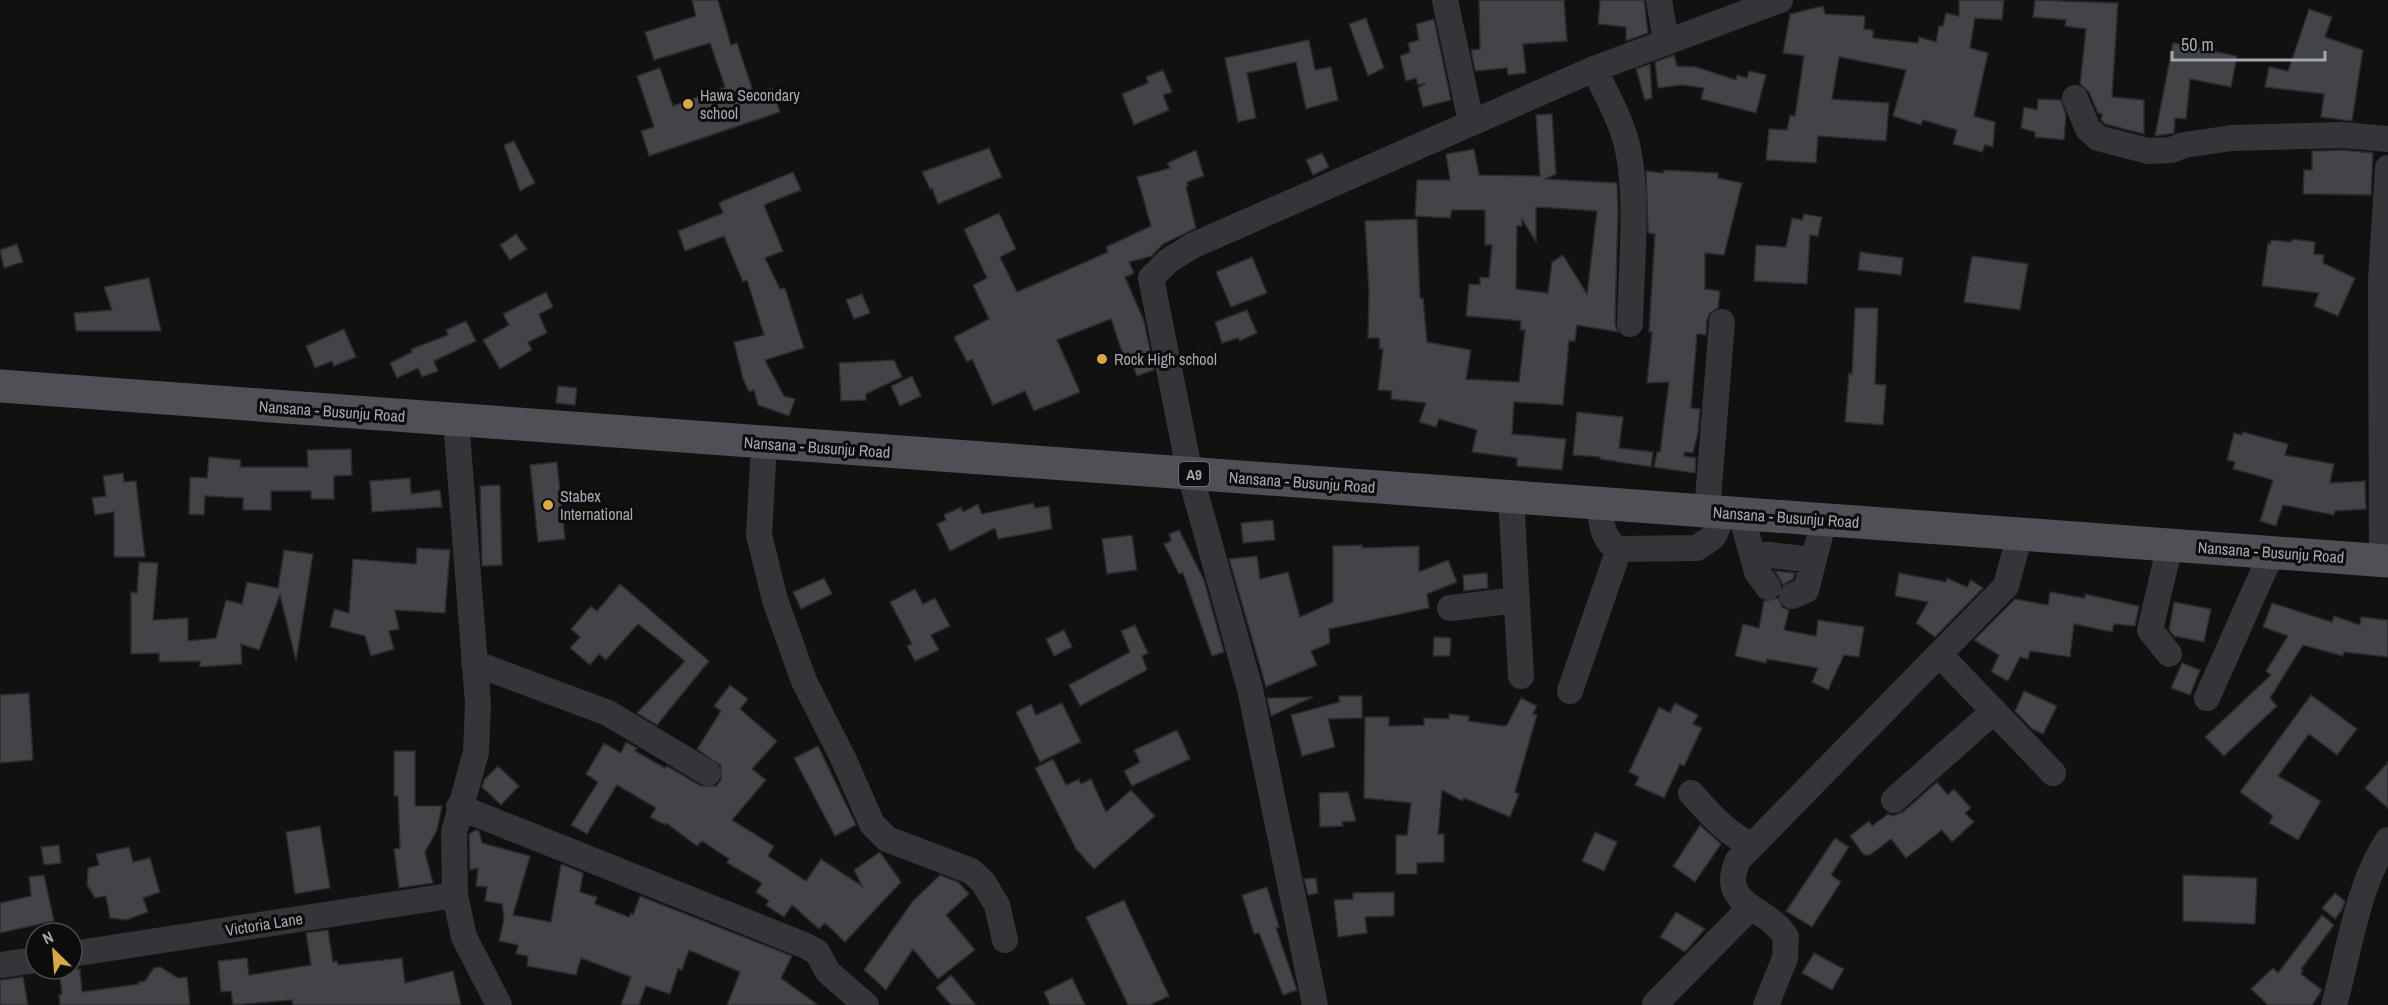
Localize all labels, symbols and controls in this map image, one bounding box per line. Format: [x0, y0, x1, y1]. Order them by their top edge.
scale bar [2172, 24, 2325, 62]
text: 50 m [2181, 32, 2214, 57]
place label: Hawa Secondary school [700, 84, 800, 124]
marker: Hawa Secondary school [681, 97, 695, 111]
place label: Rock High school [1114, 348, 1217, 370]
marker: Rock High school [1095, 352, 1109, 366]
street label: Nansana - Busunju Road [258, 395, 406, 427]
street label: Nansana - Busunju Road [743, 431, 891, 463]
road number: A9 [1179, 462, 1209, 486]
street label: Nansana - Busunju Road [1228, 466, 1376, 498]
place label: Stabex International [560, 485, 633, 525]
marker: Stabex International [541, 498, 555, 512]
street label: Nansana - Busunju Road [1712, 501, 1860, 533]
street label: Nansana - Busunju Road [2197, 536, 2345, 568]
street label: Victoria Lane [224, 907, 304, 941]
north arrow [24, 921, 84, 981]
text: N [39, 925, 57, 949]

